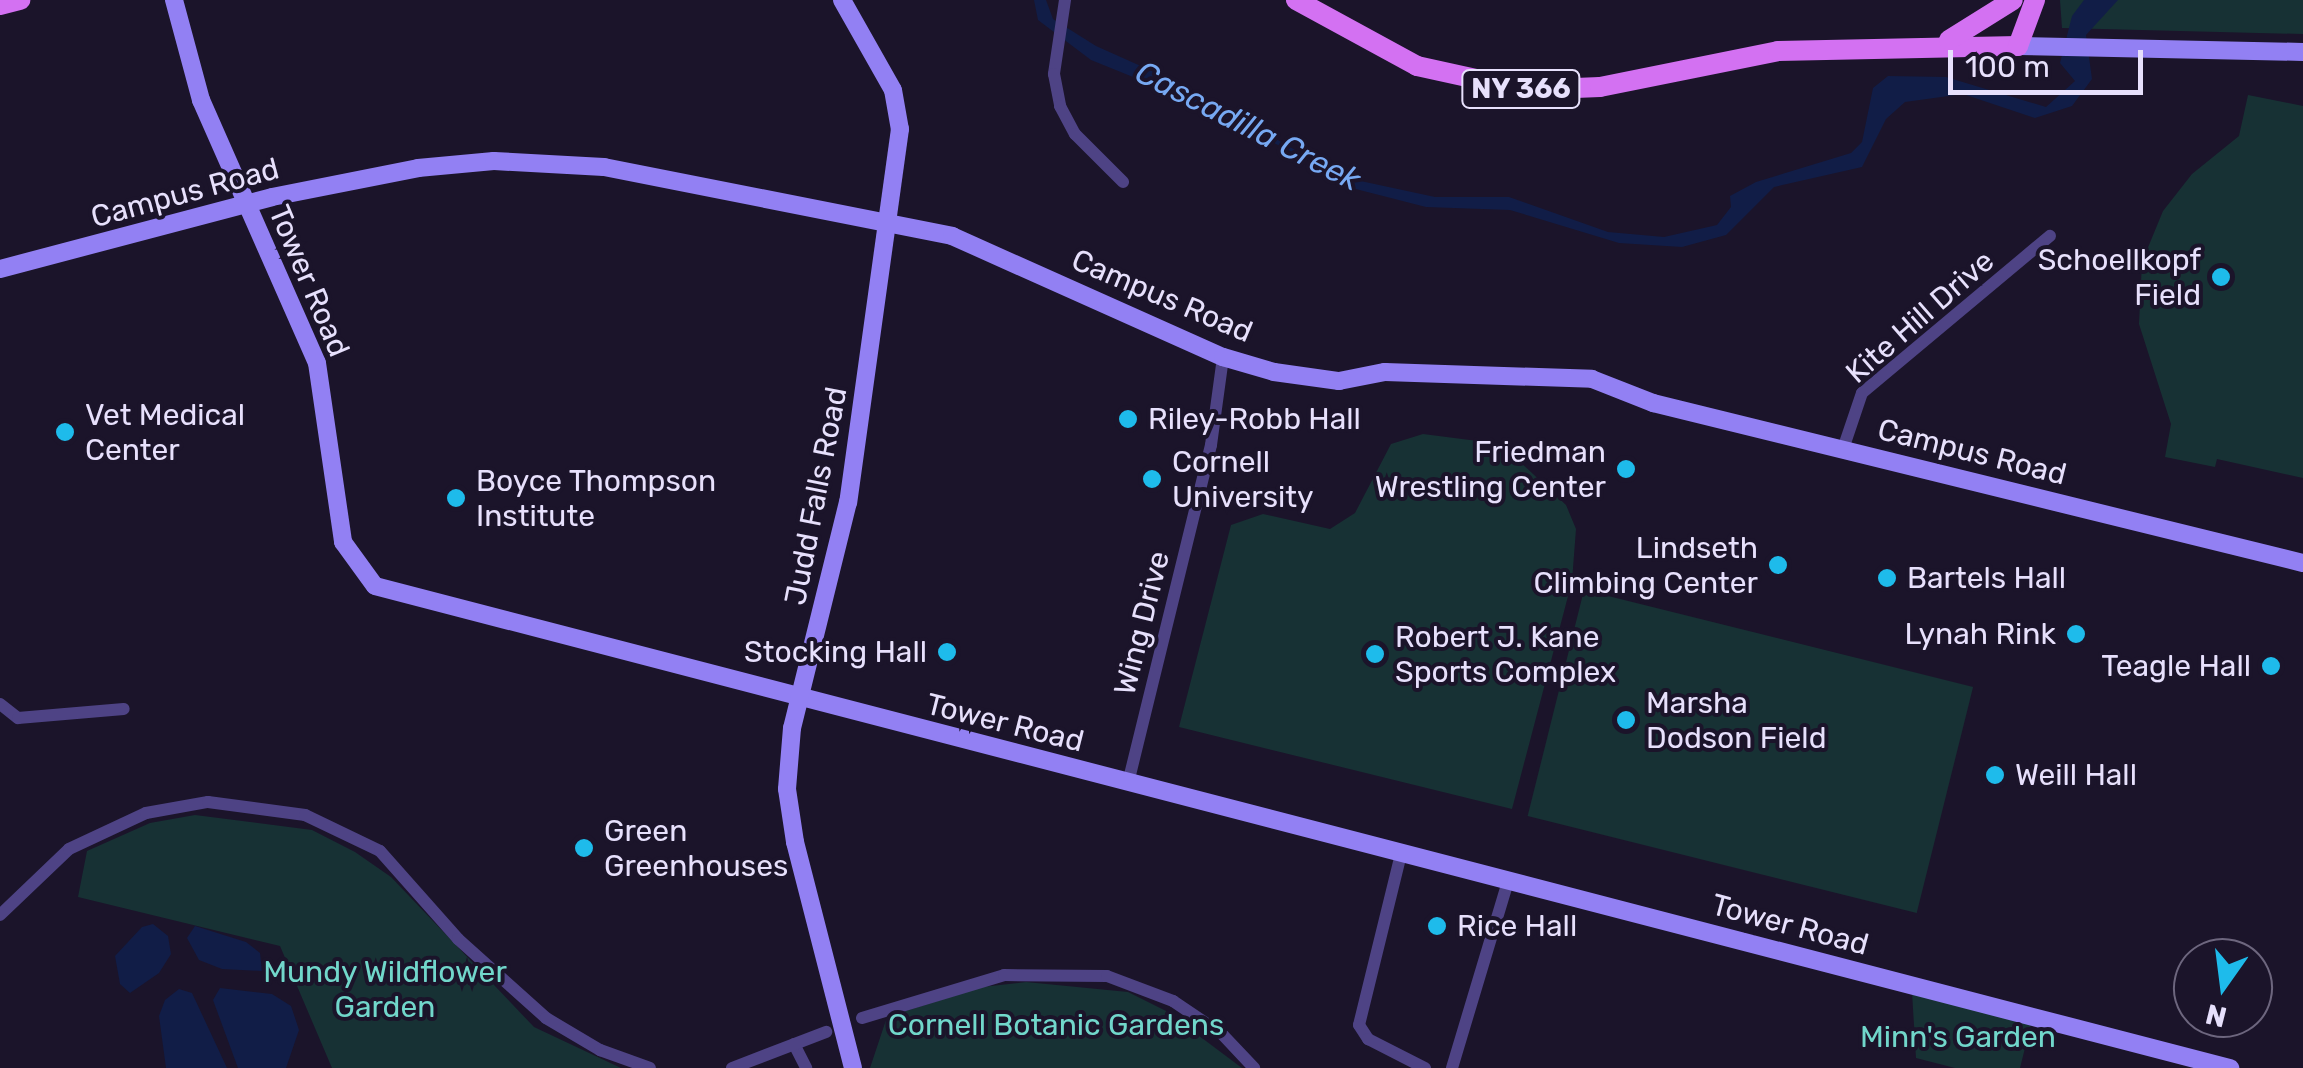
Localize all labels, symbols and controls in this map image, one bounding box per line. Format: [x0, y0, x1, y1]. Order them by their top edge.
scale bar [1953, 30, 2148, 92]
text: 100 m [1965, 49, 2050, 85]
water label: Cascadilla Creek [1129, 53, 1367, 199]
road number: NY 366 [1458, 66, 1584, 112]
street label: Campus Road [87, 151, 283, 235]
street label: Tower Road [261, 200, 357, 362]
street label: Campus Road [1066, 242, 1258, 350]
place label: Schoellkopf Field [2038, 242, 2201, 312]
street label: Kite Hill Drive [1839, 243, 2001, 391]
marker: Schoellkopf Field [2210, 266, 2232, 288]
street label: Judd Falls Road [777, 384, 855, 608]
place label: Vet Medical Center [85, 397, 245, 468]
place label: Riley-Robb Hall [1148, 401, 1361, 437]
marker: Riley-Robb Hall [1117, 408, 1139, 430]
street label: Campus Road [1874, 411, 2070, 493]
marker: Vet Medical Center [54, 421, 76, 443]
place label: Friedman Wrestling Center [1375, 434, 1606, 504]
place label: Cornell University [1172, 444, 1314, 514]
marker: Friedman Wrestling Center [1615, 458, 1637, 480]
place label: Boyce Thompson Institute [476, 463, 717, 534]
marker: Cornell University [1141, 468, 1163, 490]
marker: Boyce Thompson Institute [445, 487, 467, 509]
place label: Lindseth Climbing Center [1534, 530, 1758, 600]
street label: Wing Drive [1107, 547, 1177, 699]
marker: Lindseth Climbing Center [1767, 554, 1789, 576]
place label: Bartels Hall [1907, 560, 2066, 596]
marker: Bartels Hall [1876, 567, 1898, 589]
place label: Lynah Rink [1905, 616, 2056, 652]
place label: Robert J. Kane Sports Complex [1395, 619, 1616, 690]
marker: Lynah Rink [2065, 623, 2087, 645]
place label: Stocking Hall [744, 634, 927, 670]
marker: Stocking Hall [936, 641, 958, 663]
marker: Robert J. Kane Sports Complex [1364, 643, 1386, 665]
place label: Teagle Hall [2101, 648, 2251, 684]
marker: Teagle Hall [2260, 655, 2282, 677]
place label: Marsha Dodson Field [1646, 685, 1827, 756]
street label: Tower Road [922, 686, 1088, 760]
marker: Marsha Dodson Field [1615, 709, 1637, 731]
place label: Weill Hall [2015, 757, 2137, 793]
marker: Weill Hall [1984, 764, 2006, 786]
place label: Green Greenhouses [604, 813, 788, 884]
marker: Green Greenhouses [573, 837, 595, 859]
street label: Tower Road [1707, 887, 1873, 963]
place label: Rice Hall [1457, 908, 1577, 944]
marker: Rice Hall [1426, 915, 1448, 937]
north arrow [2173, 938, 2273, 1038]
park label: Mundy Wildflower Garden [263, 954, 507, 1024]
text: N [2202, 997, 2230, 1034]
park label: Cornell Botanic Gardens [888, 1007, 1224, 1043]
park label: Minn's Garden [1860, 1019, 2056, 1055]

